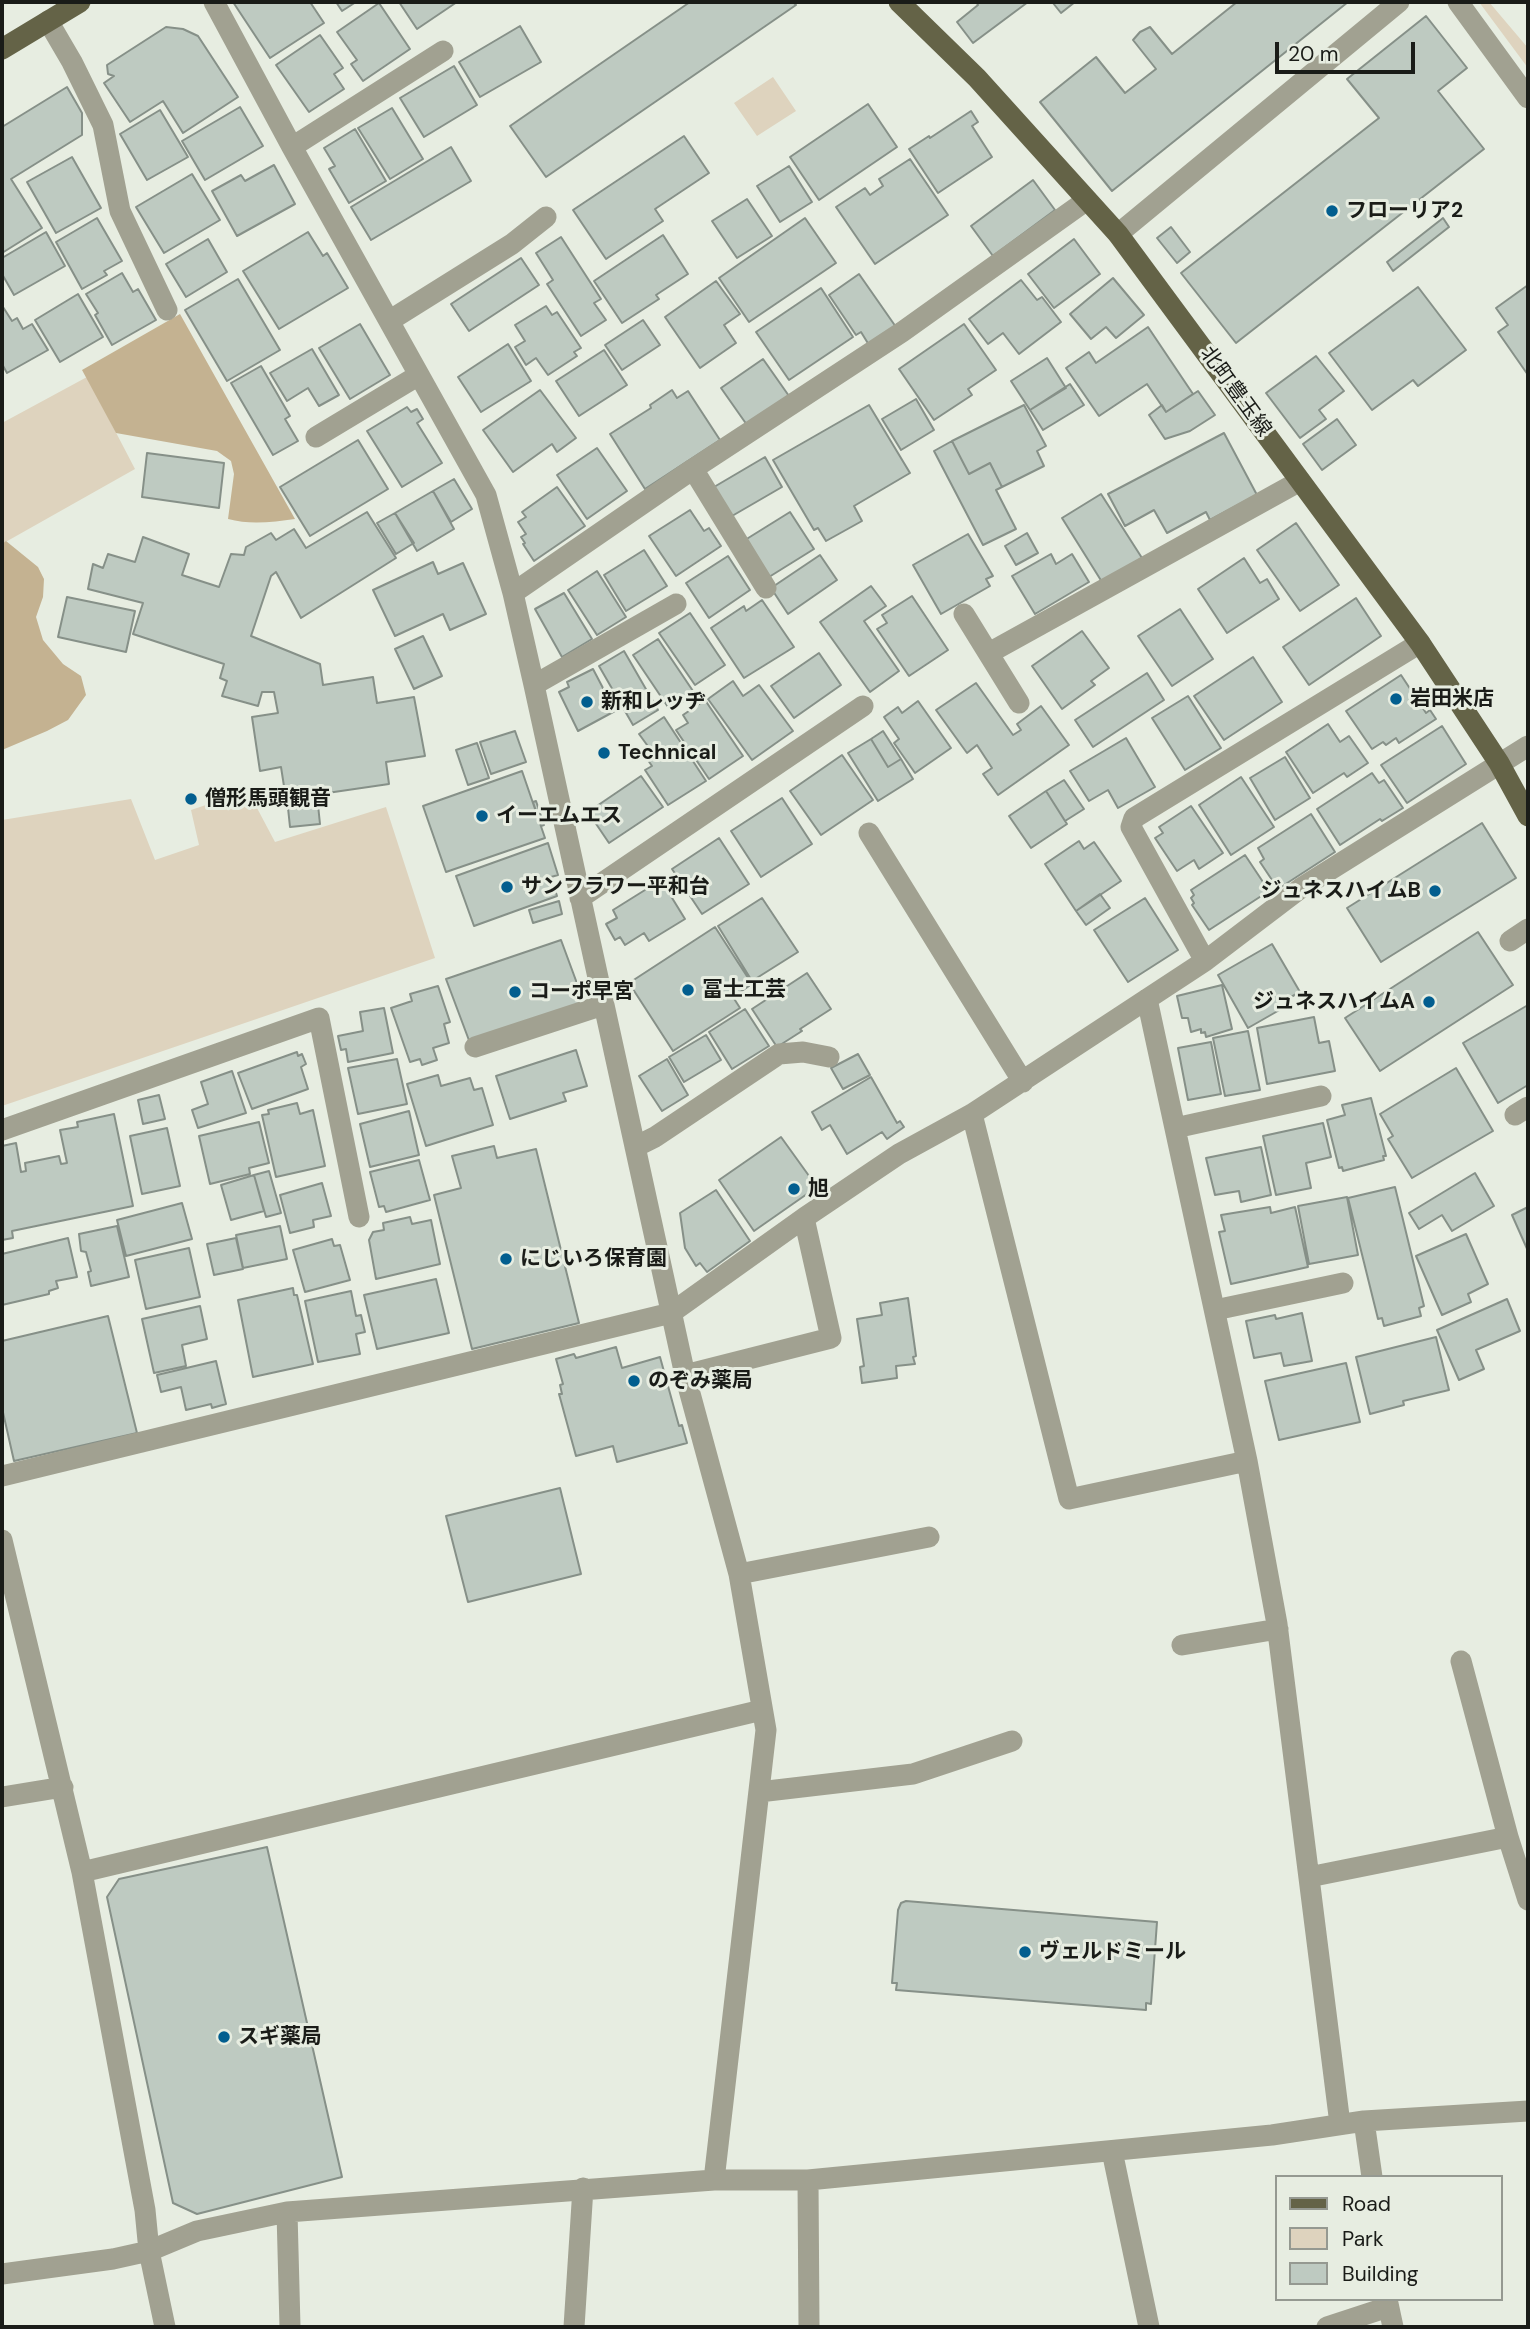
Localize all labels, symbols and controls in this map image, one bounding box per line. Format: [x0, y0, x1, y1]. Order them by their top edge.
scale bar [1278, 28, 1418, 72]
text: 20 m [1288, 40, 1339, 68]
place label: フローリア2 [1346, 198, 1463, 224]
marker: フローリア2 [1324, 203, 1340, 219]
street label: 北町豊玉線 [1194, 342, 1276, 442]
place label: 岩田米店 [1410, 686, 1494, 712]
place label: 新和レッヂ [601, 689, 706, 715]
marker: 岩田米店 [1388, 691, 1404, 707]
marker: 新和レッヂ [579, 694, 595, 710]
place label: Technical [618, 740, 716, 766]
marker: Technical [596, 745, 612, 761]
place label: 僧形馬頭観音 [205, 786, 331, 812]
marker: 僧形馬頭観音 [183, 791, 199, 807]
place label: イーエムエス [496, 803, 622, 829]
marker: イーエムエス [474, 808, 490, 824]
place label: サンフラワー平和台 [521, 874, 710, 900]
place label: ジュネスハイムB [1261, 878, 1421, 904]
marker: サンフラワー平和台 [499, 879, 515, 895]
marker: ジュネスハイムB [1427, 883, 1443, 899]
place label: 冨士工芸 [702, 977, 786, 1003]
place label: コーポ早宮 [529, 979, 634, 1005]
marker: 冨士工芸 [680, 982, 696, 998]
marker: コーポ早宮 [507, 984, 523, 1000]
place label: ジュネスハイムA [1253, 989, 1415, 1015]
marker: ジュネスハイムA [1421, 994, 1437, 1010]
place label: 旭 [808, 1176, 829, 1202]
marker: 旭 [786, 1181, 802, 1197]
place label: にじいろ保育園 [520, 1246, 667, 1272]
marker: にじいろ保育園 [498, 1251, 514, 1267]
place label: のぞみ薬局 [648, 1368, 753, 1394]
marker: のぞみ薬局 [626, 1373, 642, 1389]
place label: ヴェルドミール [1039, 1939, 1186, 1965]
marker: ヴェルドミール [1017, 1944, 1033, 1960]
place label: スギ薬局 [238, 2024, 322, 2050]
marker: スギ薬局 [216, 2029, 232, 2045]
legend [1274, 2175, 1502, 2301]
text: Road [1342, 2190, 1391, 2218]
text: Park [1342, 2225, 1383, 2253]
text: Building [1342, 2260, 1418, 2288]

